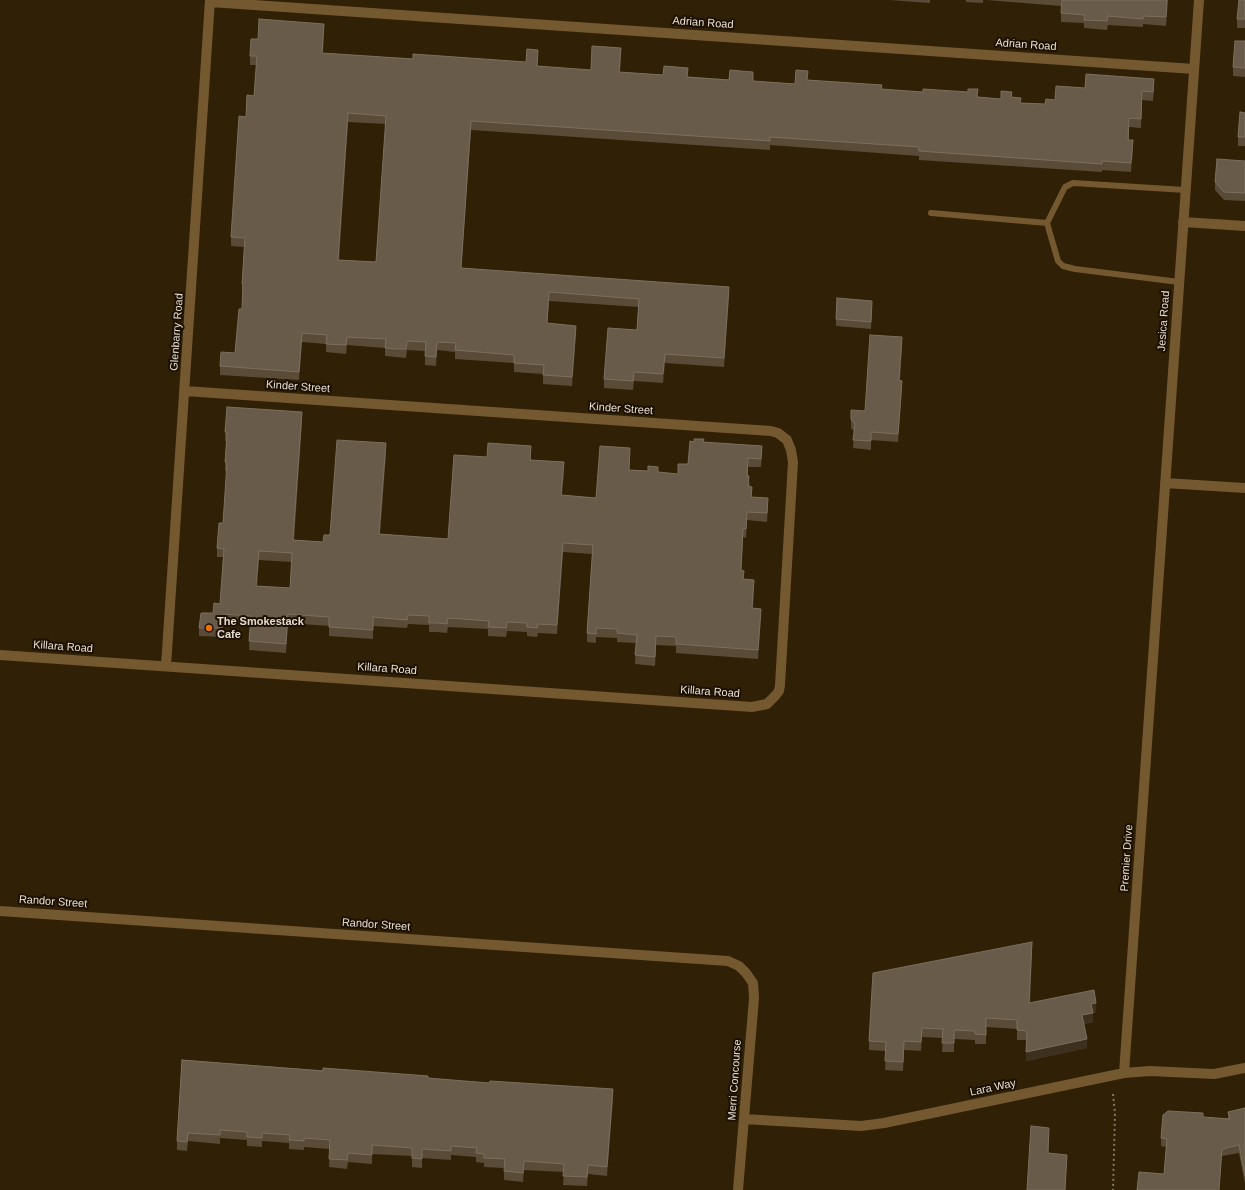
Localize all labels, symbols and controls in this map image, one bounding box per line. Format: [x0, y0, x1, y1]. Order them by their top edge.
street label: Adrian Road [672, 14, 734, 32]
street label: Adrian Road [995, 36, 1057, 54]
street label: Jesica Road [1155, 290, 1173, 352]
street label: Glenbarry Road [168, 293, 186, 371]
street label: Kinder Street [266, 378, 330, 396]
street label: Kinder Street [589, 400, 653, 418]
place label: The Smokestack Cafe [217, 615, 304, 641]
marker: The Smokestack Cafe [204, 623, 214, 633]
street label: Killara Road [33, 638, 93, 656]
street label: Killara Road [357, 660, 417, 678]
street label: Killara Road [680, 683, 740, 701]
street label: Premier Drive [1118, 824, 1136, 892]
street label: Randor Street [18, 893, 88, 911]
street label: Randor Street [341, 916, 411, 934]
street label: Merri Concourse [726, 1039, 744, 1121]
street label: Lara Way [969, 1077, 1017, 1099]

